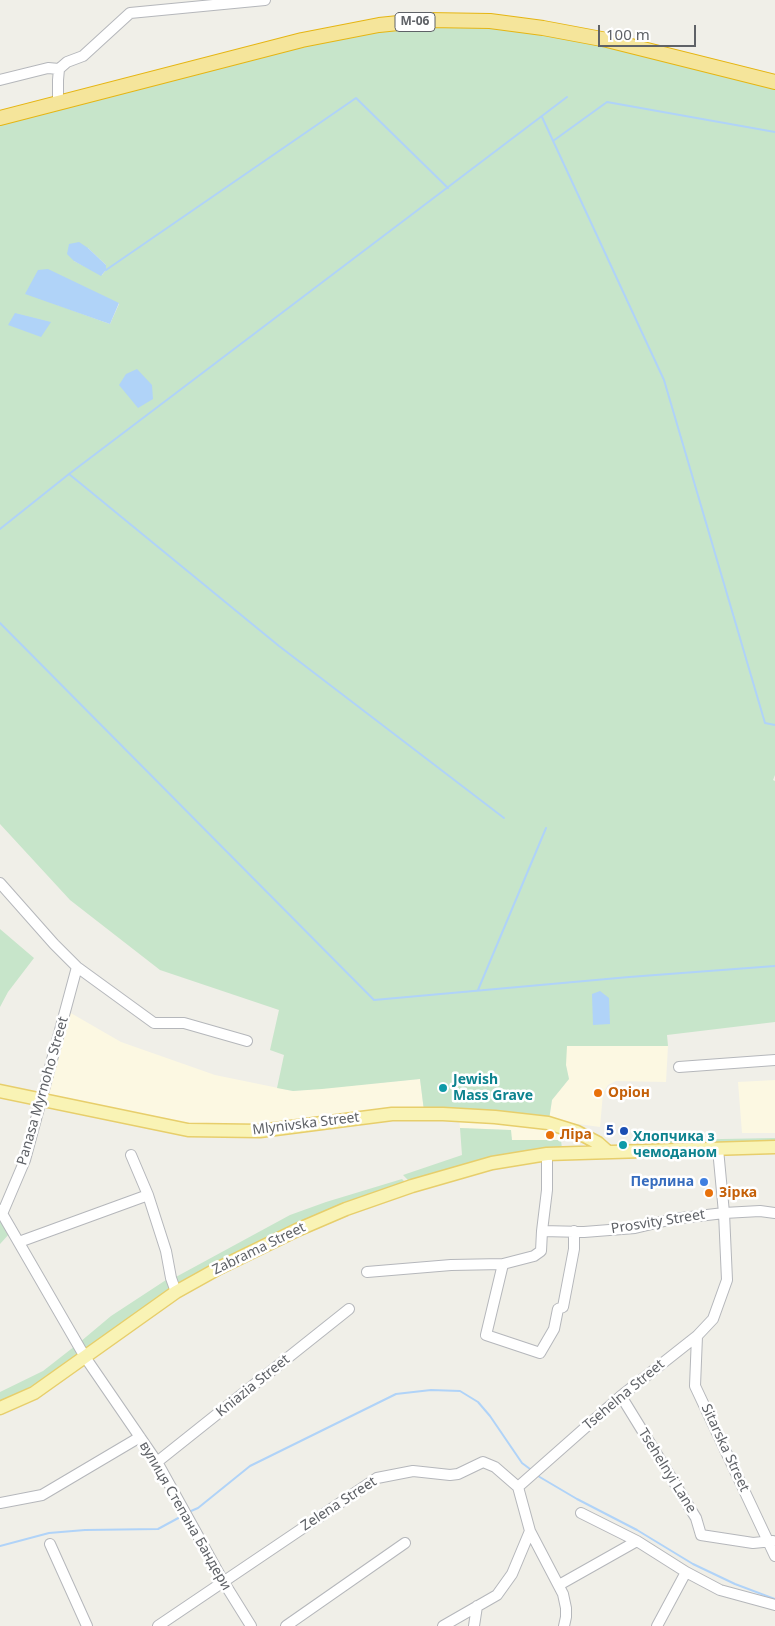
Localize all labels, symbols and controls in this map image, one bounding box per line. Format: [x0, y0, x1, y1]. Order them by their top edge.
road number: М-06 [395, 13, 435, 32]
scale bar [600, 15, 698, 47]
text: 100 m [606, 24, 650, 44]
street label: Panasa Myrnoho Street [14, 1015, 72, 1167]
place label: Jewish Mass Grave [453, 1072, 533, 1104]
marker: Jewish Mass Grave [437, 1082, 449, 1094]
place label: Оріон [608, 1085, 650, 1101]
marker: Оріон [592, 1087, 604, 1099]
street label: Mlynivska Street [252, 1109, 360, 1139]
place label: 5 [606, 1123, 614, 1139]
marker: 5 [618, 1125, 630, 1137]
place label: Ліра [560, 1127, 592, 1143]
marker: Ліра [544, 1129, 556, 1141]
place label: Хлопчика з чемоданом [633, 1129, 717, 1162]
marker: Хлопчика з чемоданом [617, 1139, 629, 1151]
place label: Перлина [631, 1174, 694, 1190]
marker: Перлина [698, 1176, 710, 1188]
place label: Зірка [719, 1185, 757, 1201]
marker: Зірка [703, 1187, 715, 1199]
street label: Prosvity Street [610, 1206, 706, 1238]
street label: Zabrama Street [210, 1219, 308, 1279]
street label: Kniazia Street [213, 1351, 293, 1421]
street label: Tsehelna Street [580, 1356, 668, 1434]
street label: Sitarska Street [697, 1402, 753, 1494]
street label: Tsehelnyi Lane [634, 1426, 700, 1516]
street label: вулиця Степана Бандери [135, 1439, 235, 1593]
street label: Zelena Street [298, 1473, 380, 1535]

